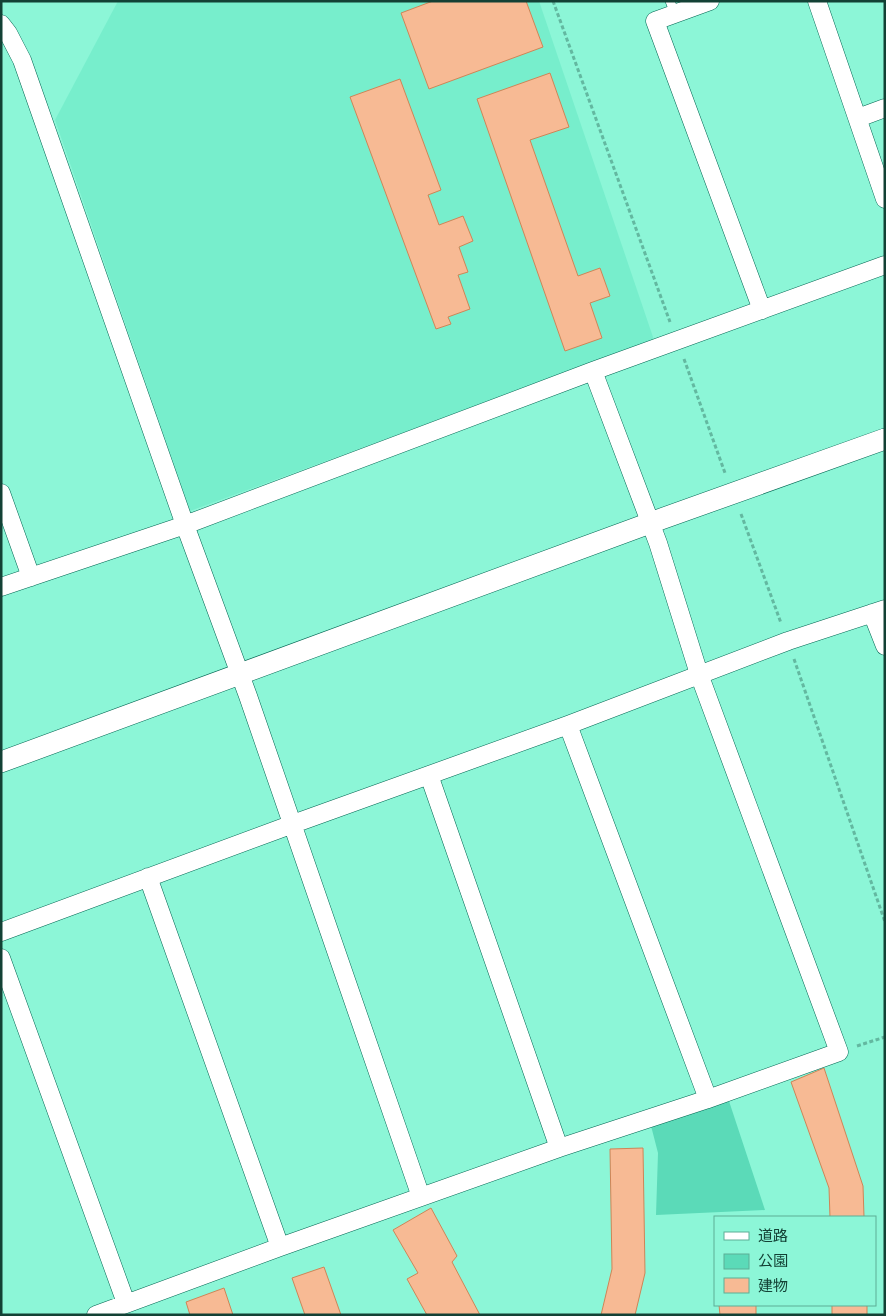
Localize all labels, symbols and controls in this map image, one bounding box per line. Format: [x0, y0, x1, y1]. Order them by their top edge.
legend [714, 1216, 876, 1306]
text: 道路 [758, 1226, 788, 1245]
text: 公園 [758, 1251, 788, 1270]
text: 建物 [758, 1276, 788, 1295]

